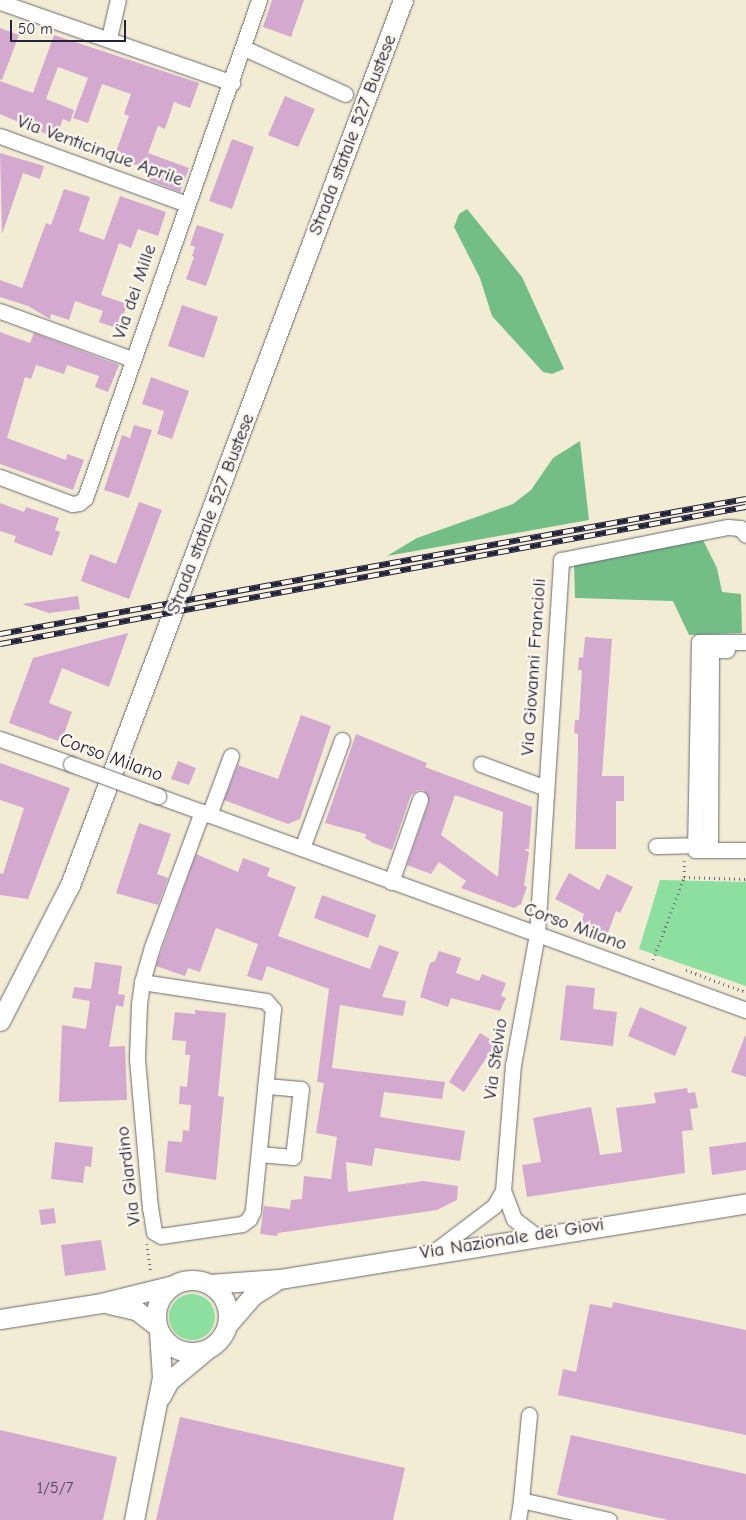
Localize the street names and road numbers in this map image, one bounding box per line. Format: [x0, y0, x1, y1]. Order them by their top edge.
street label: Strada statale 527 Bustese [304, 31, 402, 239]
street label: Via Venticinque Aprile [14, 110, 186, 192]
street label: Via dei Mille [108, 241, 162, 343]
street label: Strada statale 527 Bustese [162, 410, 260, 618]
street label: Via Giovanni Francioli [516, 577, 552, 757]
street label: Corso Milano [56, 729, 166, 787]
street label: Corso Milano [520, 898, 630, 956]
street label: Via Stelvio [479, 1017, 513, 1101]
street label: Via Giardino [112, 1125, 146, 1227]
street label: Via Nazionale dei Giovi [418, 1213, 606, 1265]

